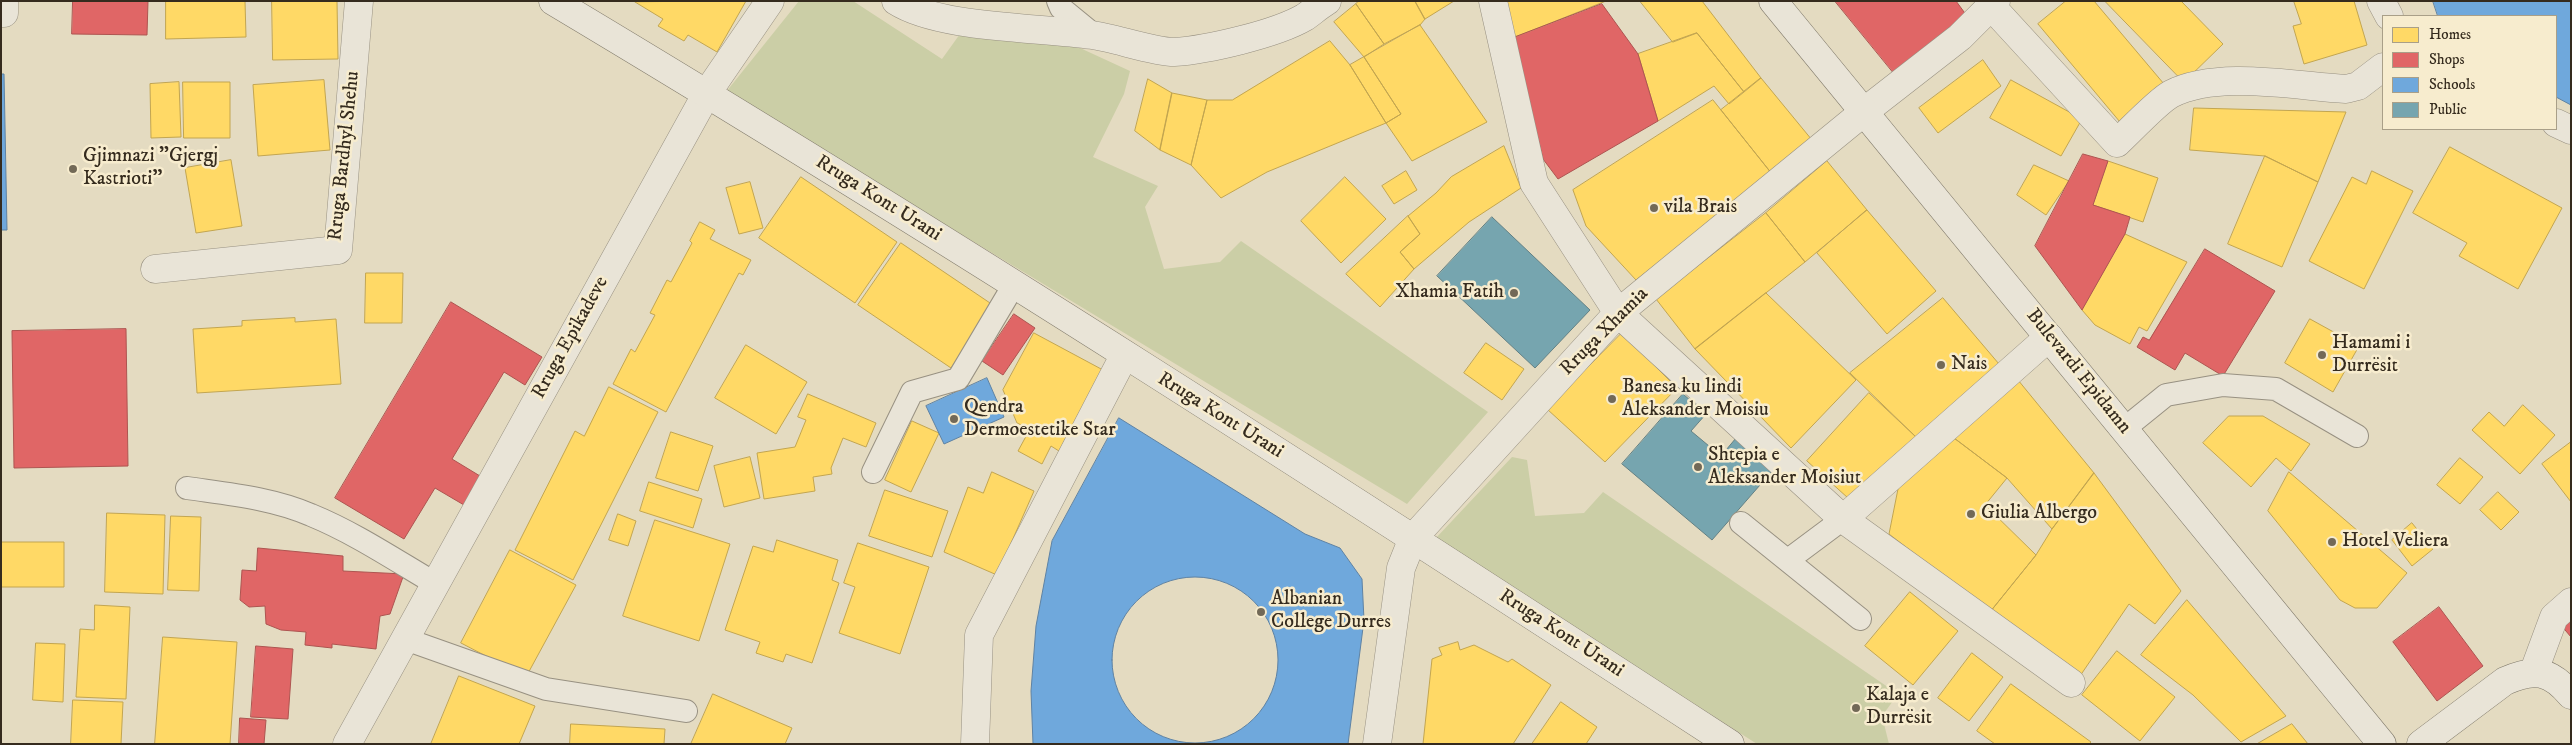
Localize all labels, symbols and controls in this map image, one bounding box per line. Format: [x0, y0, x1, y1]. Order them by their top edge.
legend [2382, 15, 2557, 130]
text: Homes [2429, 25, 2471, 44]
text: Shops [2429, 50, 2465, 69]
street label: Rruga Bardhyl Shehu [324, 70, 366, 242]
text: Schools [2429, 75, 2475, 94]
text: Public [2429, 100, 2467, 119]
place label: Gjimnazi "Gjergj Kastrioti" [83, 145, 218, 192]
street label: Rruga Kont Urani [811, 151, 945, 247]
marker: Gjimnazi "Gjergj Kastrioti" [67, 163, 79, 175]
place label: vila Brais [1664, 196, 1737, 220]
marker: vila Brais [1648, 202, 1660, 214]
street label: Rruga Epikadeve [528, 273, 614, 403]
place label: Xhamia Fatih [1395, 281, 1504, 305]
street label: Rruga Xhamia [1556, 283, 1654, 381]
marker: Xhamia Fatih [1508, 287, 1520, 299]
street label: Bulevardi Epidamn [2020, 305, 2136, 439]
place label: Hamami i Durrësit [2332, 332, 2410, 379]
marker: Hamami i Durrësit [2316, 349, 2328, 361]
place label: Nais [1951, 353, 1987, 377]
marker: Nais [1935, 359, 1947, 371]
street label: Rruga Kont Urani [1153, 368, 1287, 464]
place label: Banesa ku lindi Aleksander Moisiu [1622, 376, 1769, 423]
marker: Banesa ku lindi Aleksander Moisiu [1606, 393, 1618, 405]
place label: Qendra Dermoestetike Star [964, 396, 1116, 443]
marker: Qendra Dermoestetike Star [948, 413, 960, 425]
place label: Shtepia e Aleksander Moisiut [1708, 444, 1861, 491]
marker: Shtepia e Aleksander Moisiut [1692, 461, 1704, 473]
place label: Giulia Albergo [1981, 502, 2097, 526]
marker: Giulia Albergo [1965, 508, 1977, 520]
place label: Hotel Veliera [2342, 530, 2448, 554]
marker: Hotel Veliera [2326, 536, 2338, 548]
street label: Rruga Kont Urani [1494, 585, 1628, 683]
place label: Albanian College Durres [1271, 588, 1391, 635]
marker: Albanian College Durres [1255, 606, 1267, 618]
place label: Kalaja e Durrësit [1866, 684, 1932, 731]
marker: Kalaja e Durrësit [1850, 702, 1862, 714]

